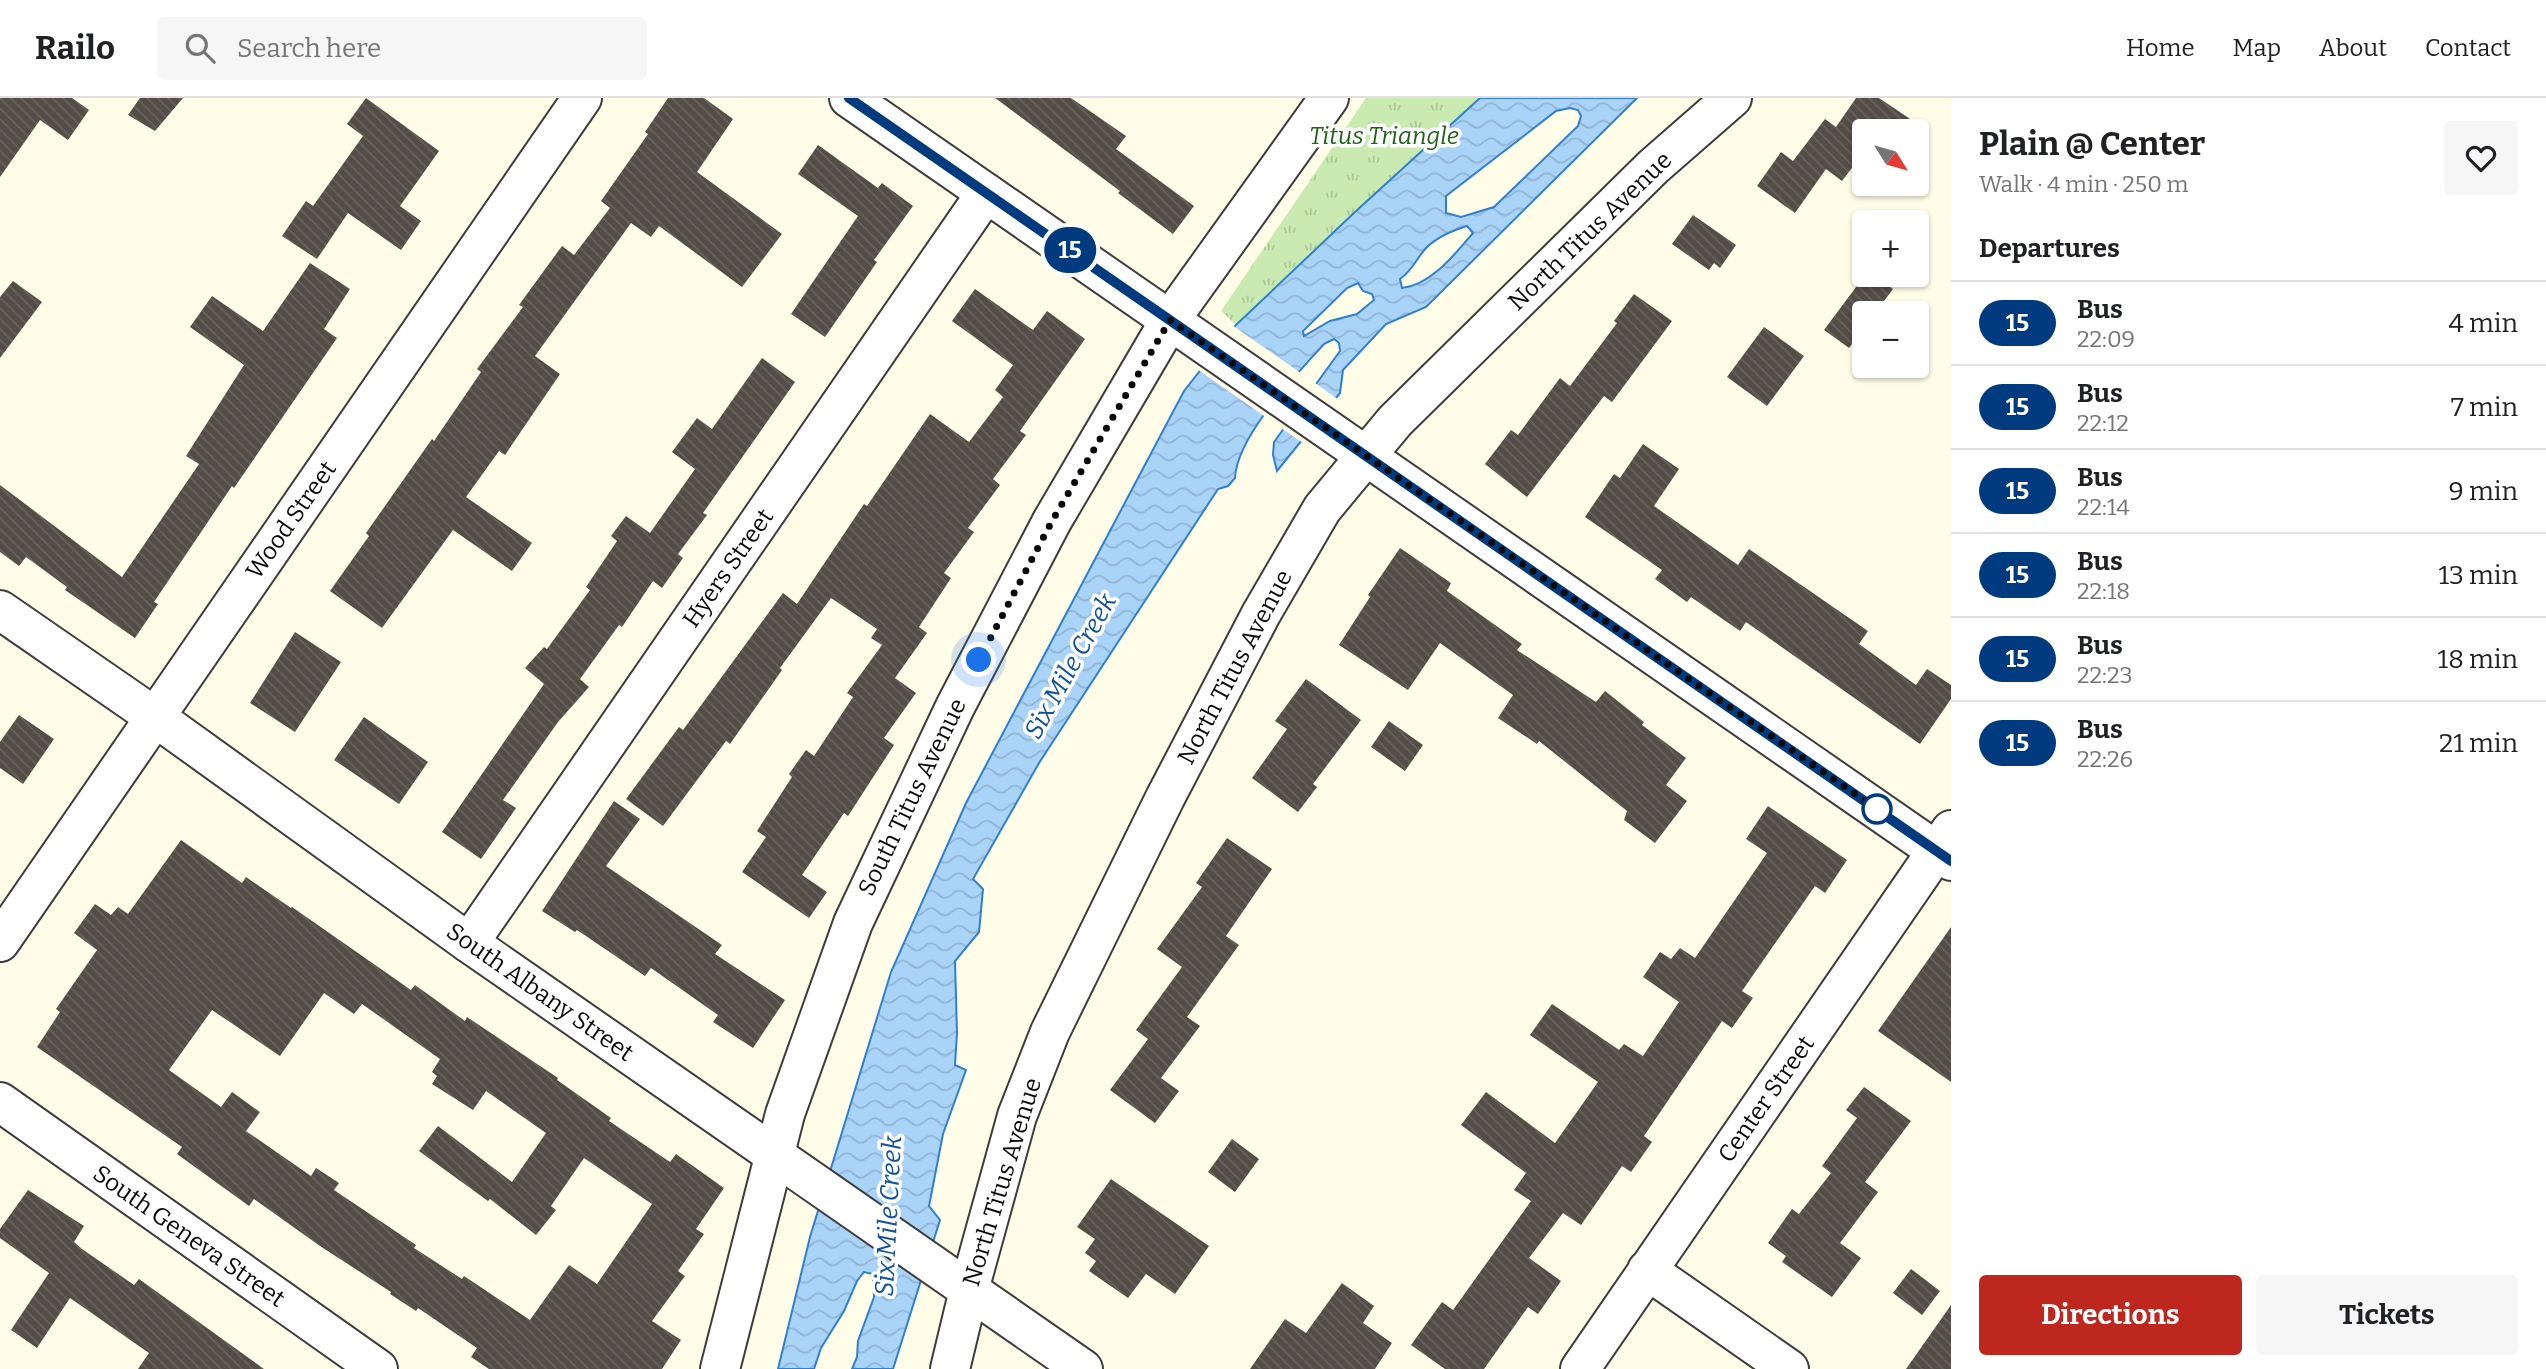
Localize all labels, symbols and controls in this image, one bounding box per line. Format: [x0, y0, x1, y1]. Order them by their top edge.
search box [157, 17, 647, 80]
text: Railo [35, 28, 115, 68]
icon: search [181, 29, 219, 67]
text: Search here [237, 33, 381, 64]
text: Home [2126, 34, 2195, 62]
text: Map [2233, 34, 2281, 62]
text: About [2319, 34, 2387, 62]
text: Contact [2425, 34, 2511, 62]
north arrow [1852, 119, 1928, 196]
map controls [1852, 119, 1929, 378]
button: heart [2444, 121, 2518, 195]
park label: Titus Triangle [1309, 122, 1459, 150]
text: Plain @ Center [1979, 124, 2205, 164]
street label: North Titus Avenue [1503, 146, 1677, 316]
text: Walk · 4 min · 250 m [1979, 170, 2188, 198]
button: + [1852, 210, 1929, 287]
line badge: 15 [1038, 227, 1102, 273]
text: Departures [1979, 233, 2120, 264]
text: 15 [1058, 236, 1082, 264]
text: Bus [2077, 294, 2123, 325]
button: − [1852, 301, 1929, 378]
text: 4 min [2449, 308, 2518, 339]
text: 15 [2006, 309, 2029, 337]
text: 22:09 [2077, 325, 2135, 353]
text: Bus [2077, 378, 2123, 409]
text: 7 min [2451, 392, 2518, 423]
text: 15 [2006, 393, 2029, 421]
text: 22:12 [2077, 409, 2129, 437]
street label: Wood Street [240, 456, 342, 584]
text: Bus [2077, 462, 2123, 493]
text: 9 min [2449, 476, 2518, 507]
text: 15 [2006, 477, 2029, 505]
text: 22:14 [2077, 493, 2130, 521]
street label: Hyers Street [677, 503, 779, 633]
text: Bus [2077, 546, 2123, 577]
text: 13 min [2438, 560, 2518, 591]
text: 15 [2006, 561, 2029, 589]
street label: North Titus Avenue [1172, 565, 1298, 769]
text: 22:18 [2077, 577, 2130, 605]
water label: Six Mile Creek [1018, 588, 1123, 744]
text: Bus [2077, 630, 2123, 661]
your location [961, 642, 996, 677]
text: 18 min [2438, 644, 2518, 675]
text: 15 [2006, 645, 2029, 673]
text: 22:23 [2077, 661, 2133, 689]
street label: South Titus Avenue [852, 694, 972, 900]
text: Bus [2077, 714, 2123, 745]
text: 21 min [2439, 728, 2518, 759]
text: 15 [2006, 729, 2029, 757]
text: 22:26 [2077, 745, 2133, 773]
unlabelled marker [1862, 794, 1892, 824]
street label: South Albany Street [441, 917, 639, 1067]
street label: Center Street [1712, 1030, 1820, 1168]
street label: North Titus Avenue [957, 1075, 1047, 1289]
water label: Six Mile Creek [869, 1134, 908, 1297]
street label: South Geneva Street [88, 1159, 290, 1313]
button: Directions [1979, 1275, 2242, 1355]
button: Tickets [2256, 1275, 2518, 1355]

